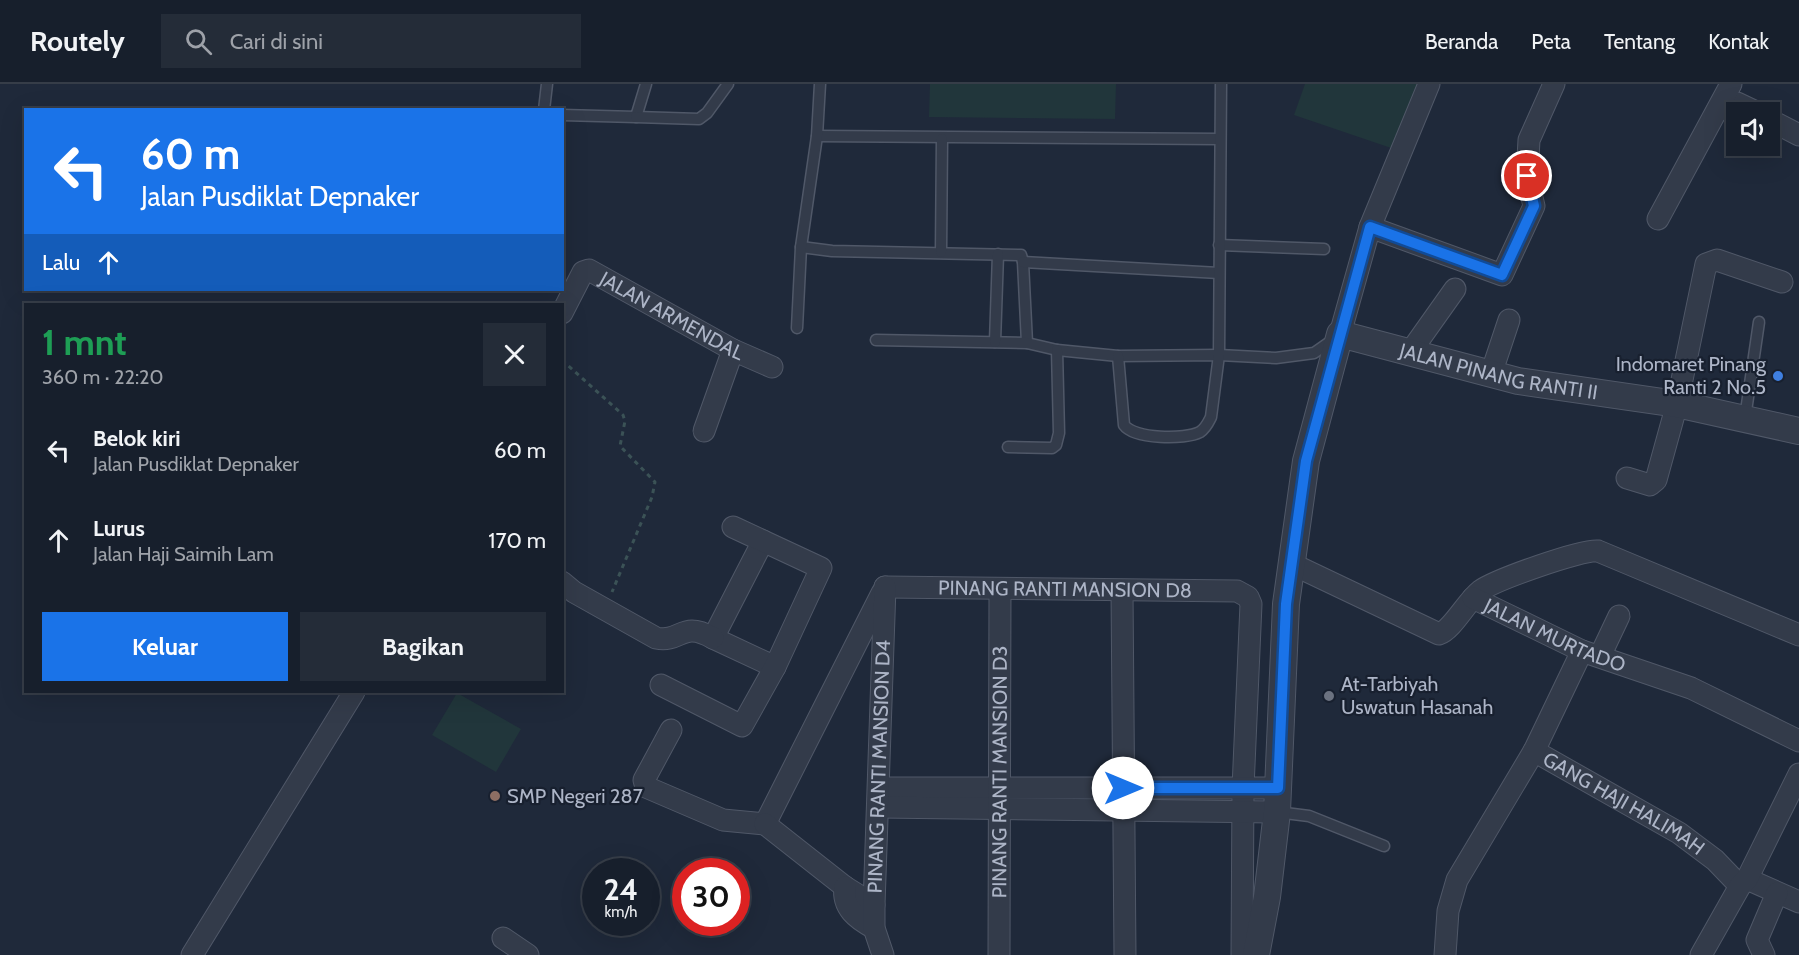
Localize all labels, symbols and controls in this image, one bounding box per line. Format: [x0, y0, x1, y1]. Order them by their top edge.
search box [161, 14, 581, 68]
text: Routely [30, 24, 125, 58]
icon: search [182, 25, 215, 58]
text: Cari di sini [230, 28, 323, 55]
text: Beranda [1425, 29, 1498, 54]
text: Peta [1531, 29, 1571, 54]
text: Tentang [1604, 29, 1675, 54]
text: Kontak [1708, 29, 1769, 54]
map controls [1726, 102, 1780, 156]
button: sound [1726, 102, 1780, 156]
text: 60 m [141, 128, 240, 180]
icon: left [42, 132, 120, 210]
pin [1501, 150, 1552, 201]
icon: arrive [1510, 159, 1543, 192]
text: Jalan Pusdiklat Depnaker [141, 180, 419, 213]
icon: ahead [92, 246, 125, 279]
text: Lalu [42, 249, 80, 276]
street label: JALAN ARMENDAL [595, 266, 747, 365]
text: 1 mnt [42, 320, 127, 364]
button: close [483, 323, 546, 386]
street label: JALAN PINANG RANTI II [1396, 338, 1599, 404]
place label: Indomaret Pinang Ranti 2 No.5 [1616, 352, 1767, 399]
text: 360 m · 22:20 [42, 365, 164, 389]
marker: Indomaret Pinang Ranti 2 No.5 [1771, 369, 1785, 383]
text: Belok kiri [93, 425, 180, 452]
icon: left [42, 434, 75, 467]
text: 60 m [494, 437, 546, 464]
text: Jalan Pusdiklat Depnaker [93, 452, 299, 476]
text: Lurus [93, 515, 145, 542]
icon: ahead [42, 524, 75, 557]
text: 170 m [488, 527, 546, 554]
text: Jalan Haji Saimih Lam [93, 542, 274, 566]
street label: PINANG RANTI MANSION D8 [938, 576, 1192, 602]
street label: JALAN MURTADO [1479, 593, 1629, 677]
button: Keluar [42, 612, 288, 681]
button: Bagikan [300, 612, 546, 681]
street label: PINANG RANTI MANSION D4 [862, 639, 895, 894]
street label: PINANG RANTI MANSION D3 [987, 646, 1012, 898]
place label: At-Tarbiyah Uswatun Hasanah [1341, 672, 1493, 719]
marker: At-Tarbiyah Uswatun Hasanah [1322, 689, 1336, 703]
street label: GANG HAJI HALIMAH [1539, 747, 1709, 860]
position arrow [1091, 756, 1155, 820]
place label: SMP Negeri 287 [507, 784, 643, 808]
marker: SMP Negeri 287 [488, 789, 502, 803]
speed limit sign: 30 [672, 858, 750, 936]
text: 24 [604, 871, 638, 908]
text: km/h [605, 903, 637, 921]

